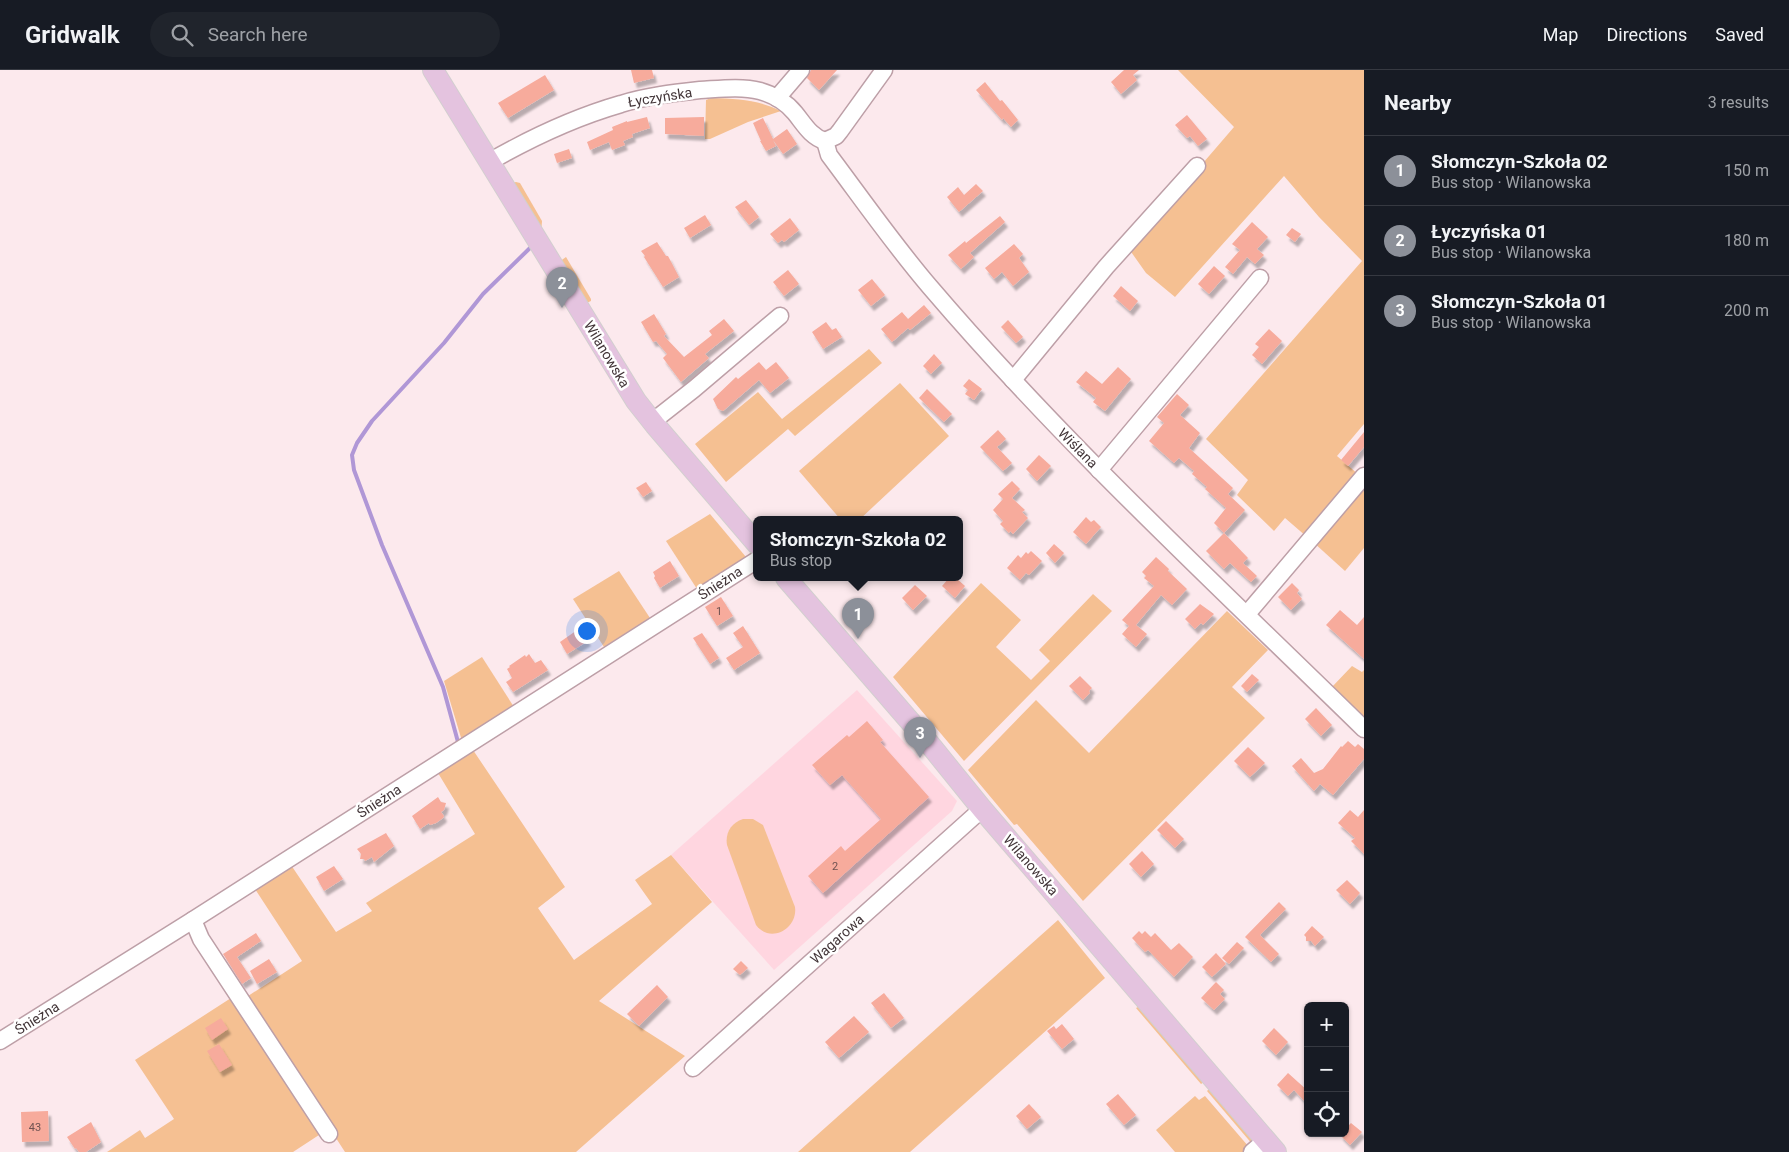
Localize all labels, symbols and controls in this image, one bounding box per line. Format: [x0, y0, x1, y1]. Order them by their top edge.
search box [150, 12, 500, 57]
text: Gridwalk [25, 21, 120, 49]
icon: search [168, 21, 196, 49]
text: Search here [208, 23, 308, 46]
text: Map [1543, 24, 1578, 45]
text: Directions [1606, 24, 1687, 45]
text: Saved [1715, 24, 1764, 45]
street label: Łyczyńska [627, 84, 693, 110]
text: Nearby [1384, 91, 1451, 115]
text: 3 results [1708, 93, 1769, 112]
text: Słomczyn-Szkoła 02 [1431, 150, 1608, 173]
text: 1 [1395, 161, 1405, 180]
text: 150 m [1724, 161, 1769, 180]
text: Bus stop · Wilanowska [1431, 173, 1591, 192]
text: Łyczyńska 01 [1431, 220, 1547, 243]
text: 2 [1395, 231, 1405, 250]
text: 180 m [1724, 231, 1769, 250]
text: Bus stop · Wilanowska [1431, 243, 1591, 262]
pin: 2 [546, 267, 578, 308]
text: Słomczyn-Szkoła 01 [1431, 290, 1608, 313]
text: 3 [1395, 301, 1405, 320]
text: 200 m [1724, 301, 1769, 320]
text: Bus stop · Wilanowska [1431, 313, 1591, 332]
street label: Wilanowska [581, 318, 633, 390]
street label: Wiślana [1055, 425, 1101, 471]
popup [753, 516, 963, 581]
text: Słomczyn-Szkoła 02 [770, 528, 946, 551]
text: Bus stop [770, 551, 832, 570]
street label: Śnieżna [694, 562, 745, 603]
pin: 1 [842, 598, 874, 639]
house number: 1 [716, 605, 722, 618]
your location [574, 618, 600, 644]
pin: 3 [904, 717, 936, 758]
street label: Śnieżna [353, 780, 404, 821]
street label: Wilanowska [1000, 831, 1062, 899]
house number: 2 [832, 860, 838, 873]
street label: Wagarowa [807, 911, 867, 967]
street label: Śnieżna [11, 997, 62, 1038]
map controls [1304, 1002, 1349, 1137]
button: + [1304, 1002, 1349, 1047]
button: − [1304, 1047, 1349, 1092]
button: locate [1304, 1092, 1349, 1137]
house number: 43 [29, 1121, 41, 1134]

